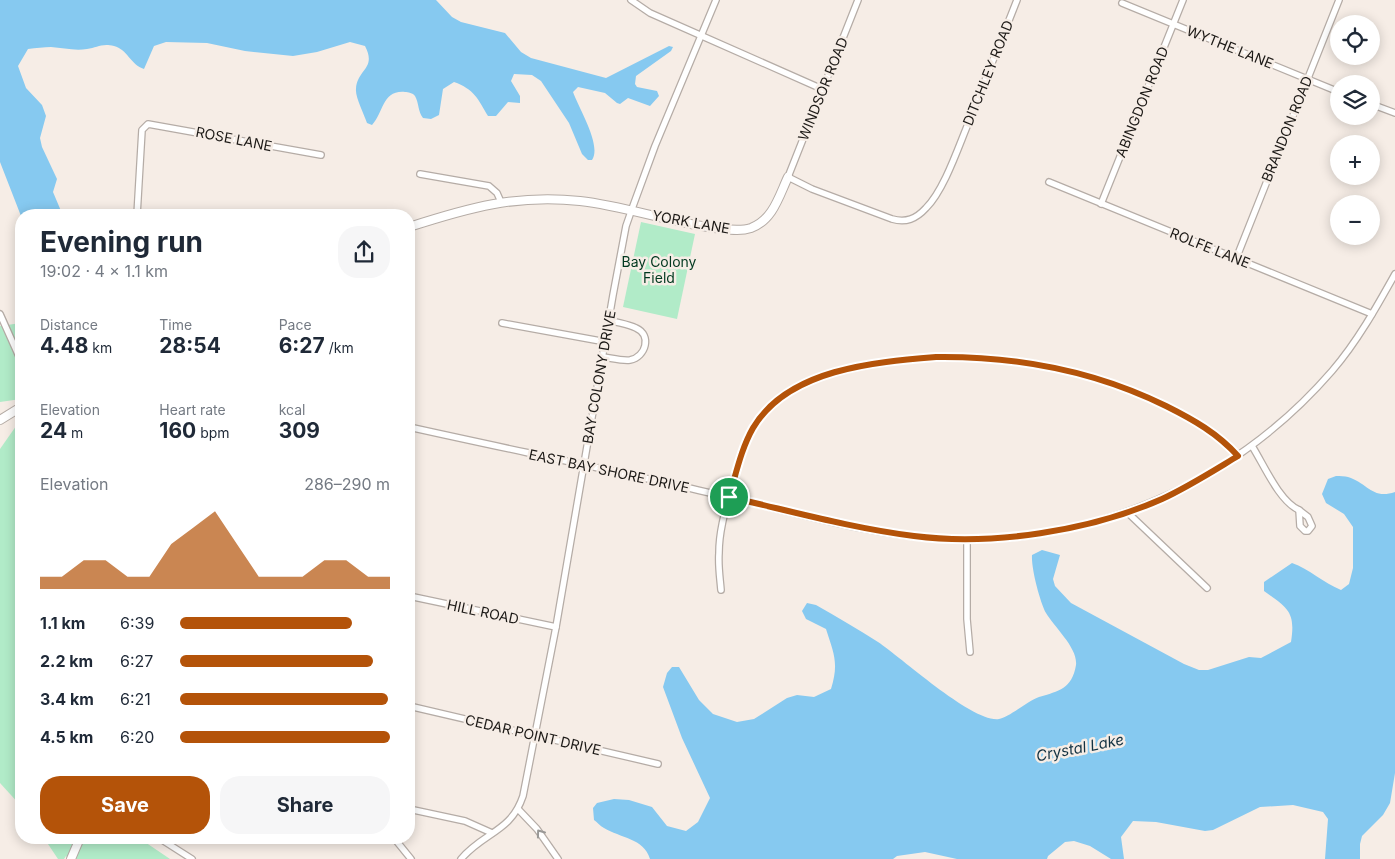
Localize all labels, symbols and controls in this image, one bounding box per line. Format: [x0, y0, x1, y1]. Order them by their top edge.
map controls [1330, 15, 1380, 245]
button: locate [1330, 15, 1380, 65]
street label: DITCHLEY ROAD [959, 18, 1016, 128]
street label: WYTHE LANE [1184, 21, 1276, 72]
street label: WINDSOR ROAD [794, 35, 851, 143]
street label: ABINGDON ROAD [1112, 44, 1171, 160]
street label: BRANDON ROAD [1258, 73, 1316, 184]
button: layers [1330, 75, 1380, 125]
street label: ROSE LANE [194, 123, 274, 154]
button: + [1330, 135, 1380, 185]
button: − [1330, 195, 1380, 245]
street label: YORK LANE [651, 206, 731, 237]
street label: ROLFE LANE [1168, 224, 1253, 271]
text: Evening run [40, 225, 203, 259]
button: share [338, 226, 390, 278]
park label: Bay Colony Field [622, 253, 697, 286]
text: 19:02 · 4 × 1.1 km [40, 261, 168, 281]
street label: BAY COLONY DRIVE [578, 309, 619, 445]
text: Distance [40, 316, 98, 333]
text: Time [159, 316, 192, 333]
text: Pace [279, 316, 312, 333]
text: 4.48 [40, 333, 88, 358]
text: 28:54 [159, 333, 221, 358]
text: 6:27 [279, 333, 325, 358]
text: km [88, 339, 112, 356]
text: /km [325, 339, 354, 356]
text: Elevation [40, 401, 100, 418]
text: Heart rate [159, 401, 226, 418]
text: kcal [279, 401, 305, 418]
text: 24 [40, 418, 67, 443]
text: 160 [159, 418, 196, 443]
text: 309 [279, 418, 320, 443]
text: m [67, 424, 83, 441]
text: bpm [196, 424, 230, 441]
street label: EAST BAY SHORE DRIVE [527, 445, 691, 496]
text: Elevation [40, 474, 109, 494]
text: 286–290 m [304, 474, 390, 494]
pin [708, 476, 750, 518]
icon: arrive [715, 483, 743, 511]
street label: HILL ROAD [446, 596, 521, 627]
text: 1.1 km [40, 613, 85, 633]
text: 6:39 [120, 613, 154, 633]
text: 2.2 km [40, 651, 93, 671]
text: 6:27 [120, 651, 153, 671]
text: 3.4 km [40, 689, 94, 709]
text: 6:21 [120, 689, 151, 709]
street label: CEDAR POINT DRIVE [464, 711, 603, 758]
text: 4.5 km [40, 727, 93, 747]
text: 6:20 [120, 727, 154, 747]
water label: Crystal Lake [1034, 730, 1126, 765]
button: Save [40, 776, 210, 834]
button: Share [220, 776, 390, 834]
one-way arrow [537, 829, 546, 839]

